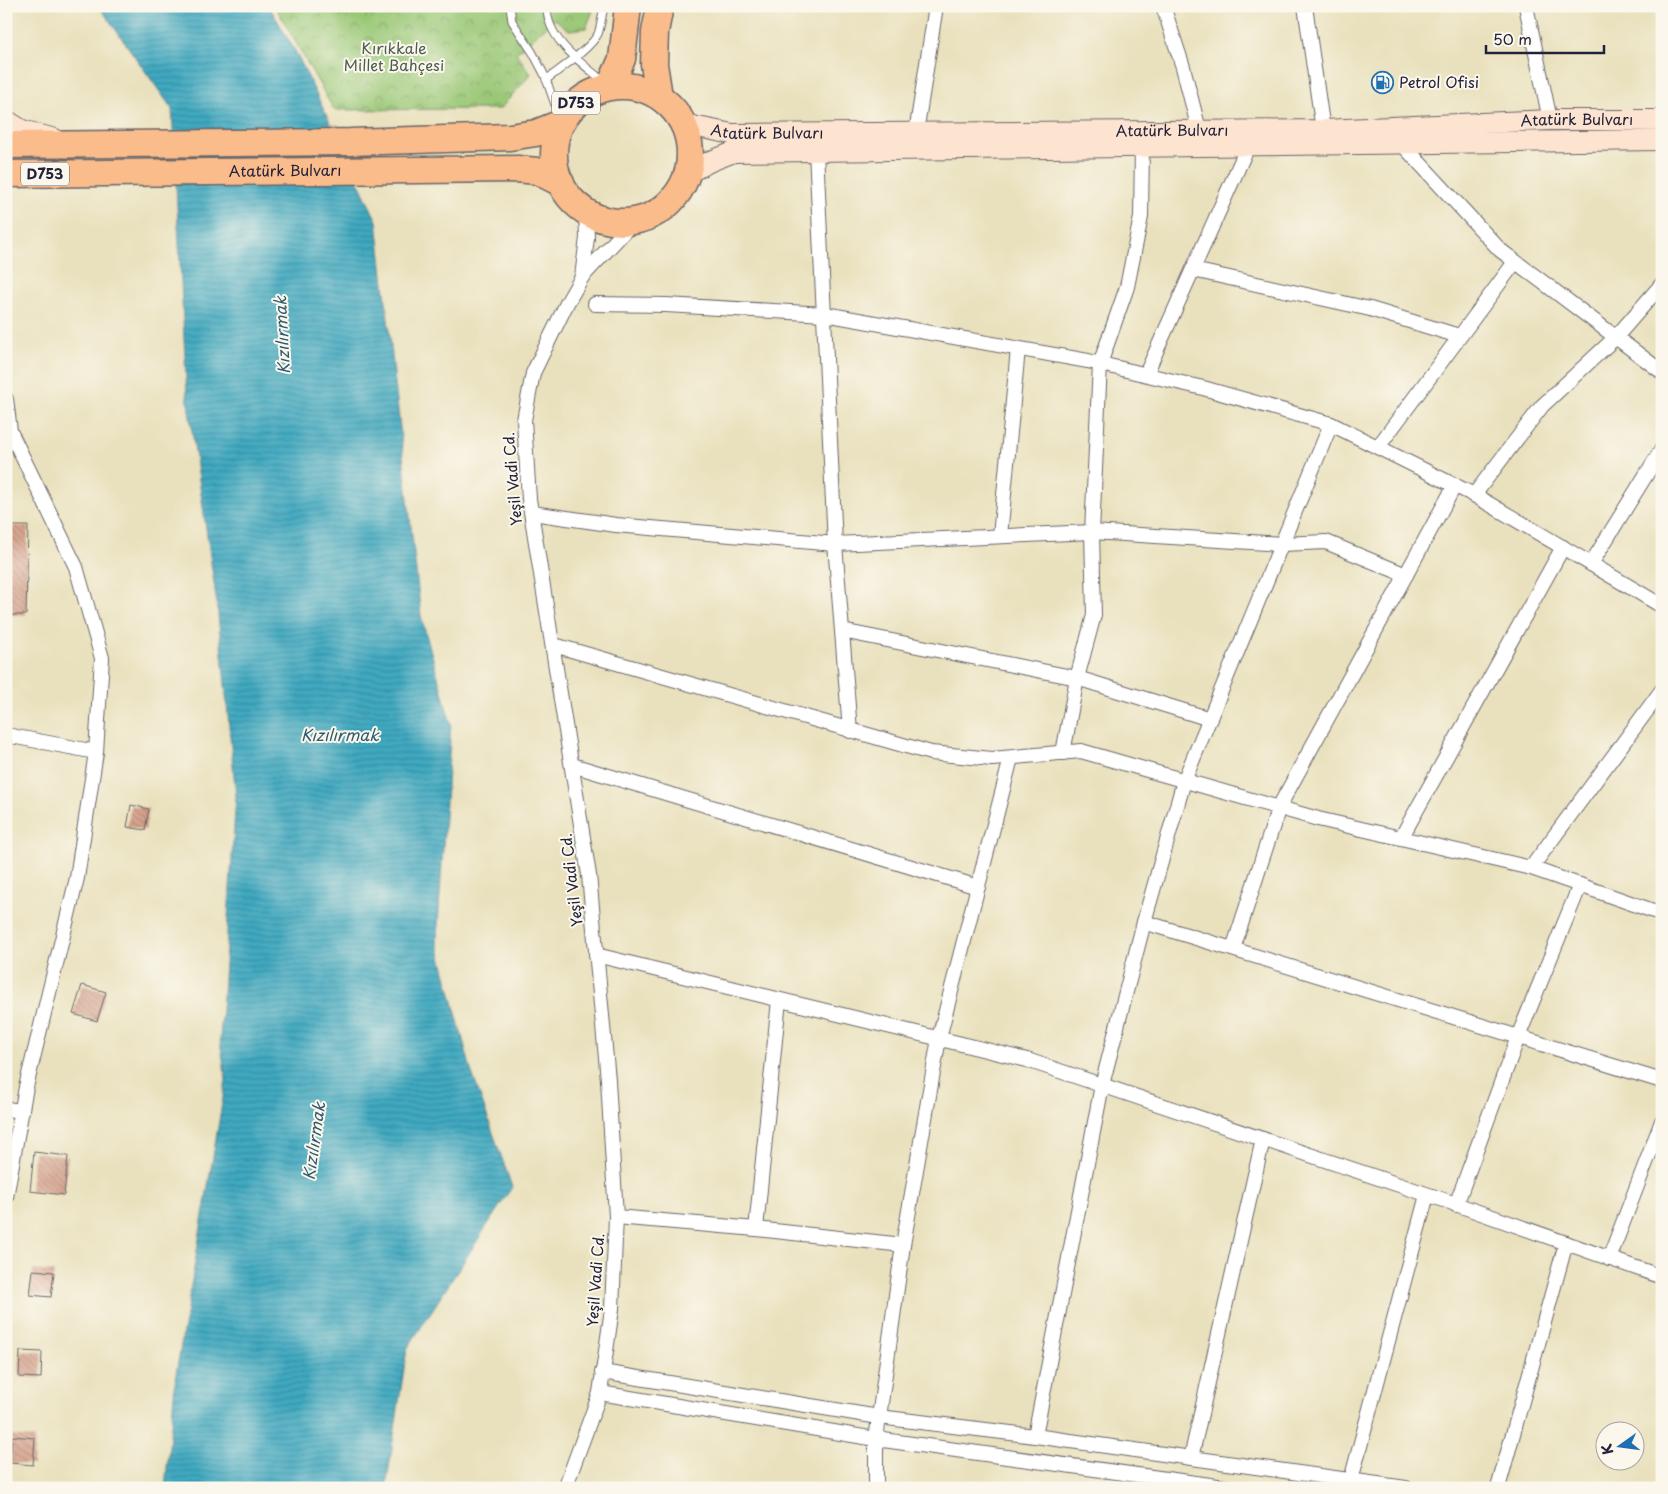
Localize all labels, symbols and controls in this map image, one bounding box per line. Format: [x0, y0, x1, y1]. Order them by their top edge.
scale bar [1486, 22, 1603, 54]
text: 50 m [1493, 27, 1532, 50]
park label: Kırıkkale Millet Bahçesi [344, 36, 444, 76]
place label: Petrol Ofisi [1399, 70, 1479, 93]
fuel station icon: Petrol Ofisi [1371, 71, 1395, 95]
road number: D753 [552, 92, 600, 115]
street label: Atatürk Bulvarı [1520, 107, 1633, 131]
street label: Atatürk Bulvarı [709, 117, 823, 144]
street label: Atatürk Bulvarı [1116, 118, 1228, 141]
street label: Atatürk Bulvarı [229, 158, 341, 182]
road number: D753 [21, 162, 69, 185]
water label: Kızılırmak [267, 294, 295, 375]
street label: Yeşil Vadi Cd. [496, 431, 527, 527]
water label: Kızılırmak [301, 722, 380, 746]
street label: Yeşil Vadi Cd. [553, 832, 588, 928]
water label: Kızılırmak [296, 1099, 331, 1181]
street label: Yeşil Vadi Cd. [580, 1232, 609, 1328]
north arrow [1596, 1422, 1646, 1472]
text: K [1595, 1442, 1618, 1457]

